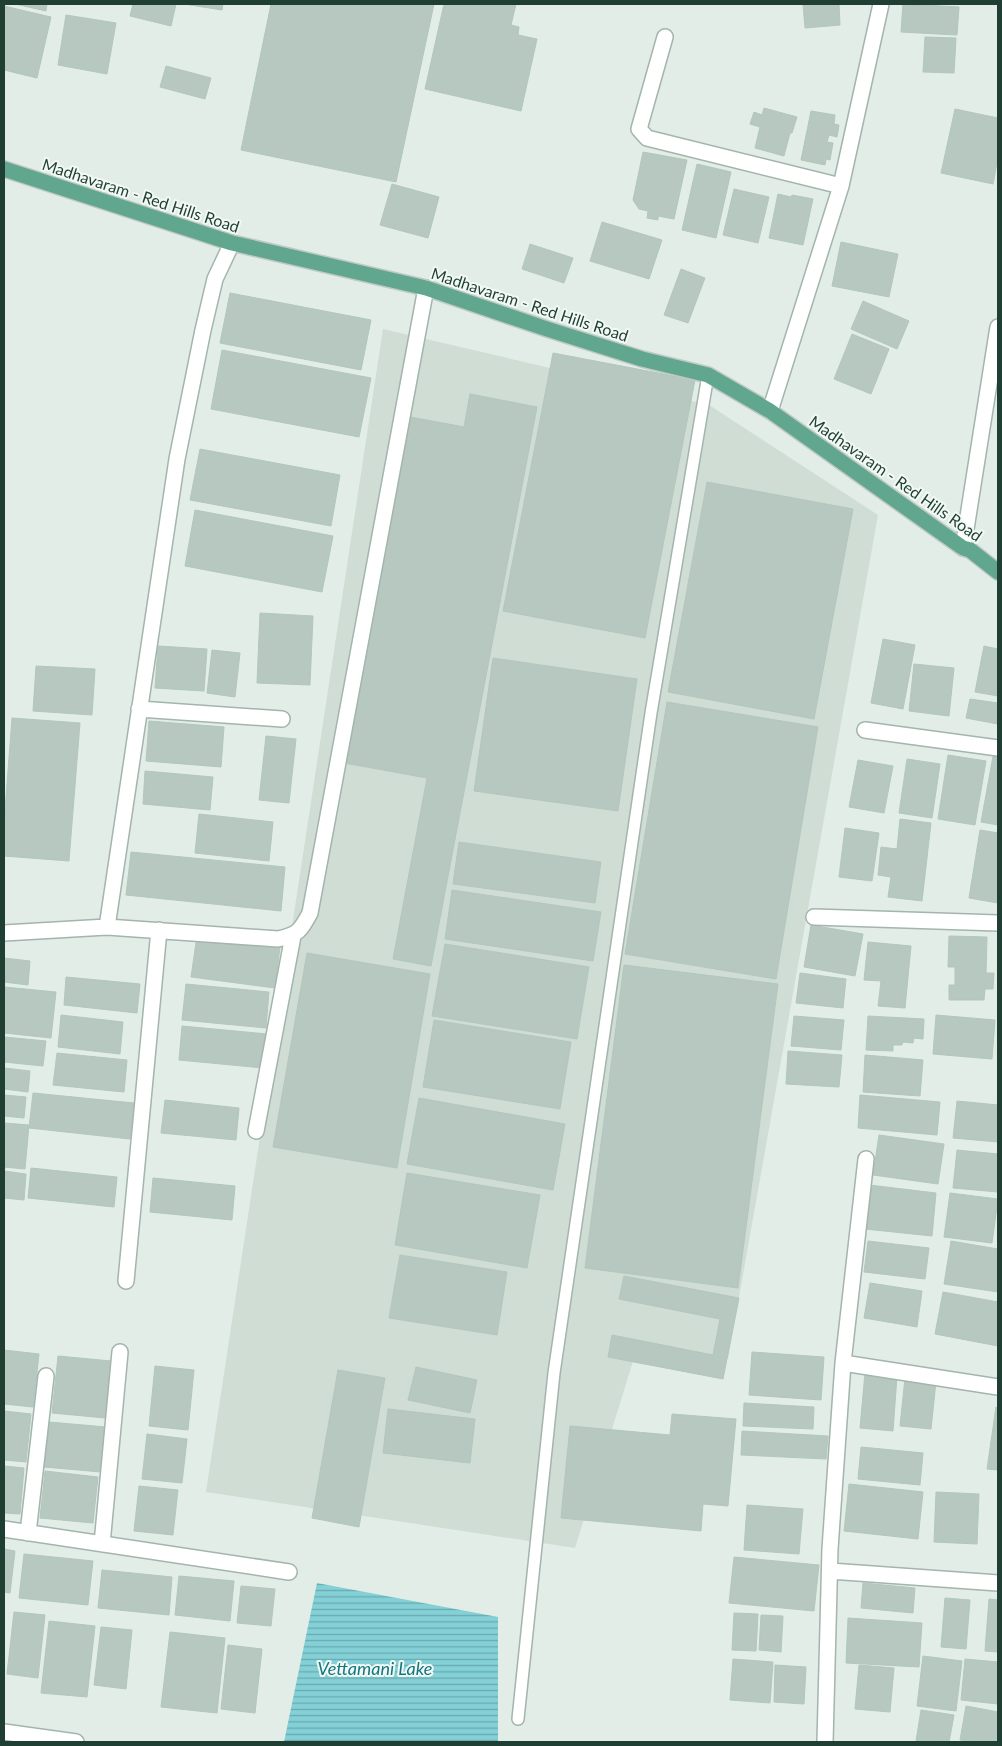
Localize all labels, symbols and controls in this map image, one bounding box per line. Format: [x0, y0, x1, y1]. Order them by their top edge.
street label: Madhavaram - Red Hills Road [40, 154, 242, 236]
street label: Madhavaram - Red Hills Road [429, 263, 631, 345]
street label: Madhavaram - Red Hills Road [806, 411, 986, 545]
water label: Vettamani Lake [318, 1657, 432, 1679]

